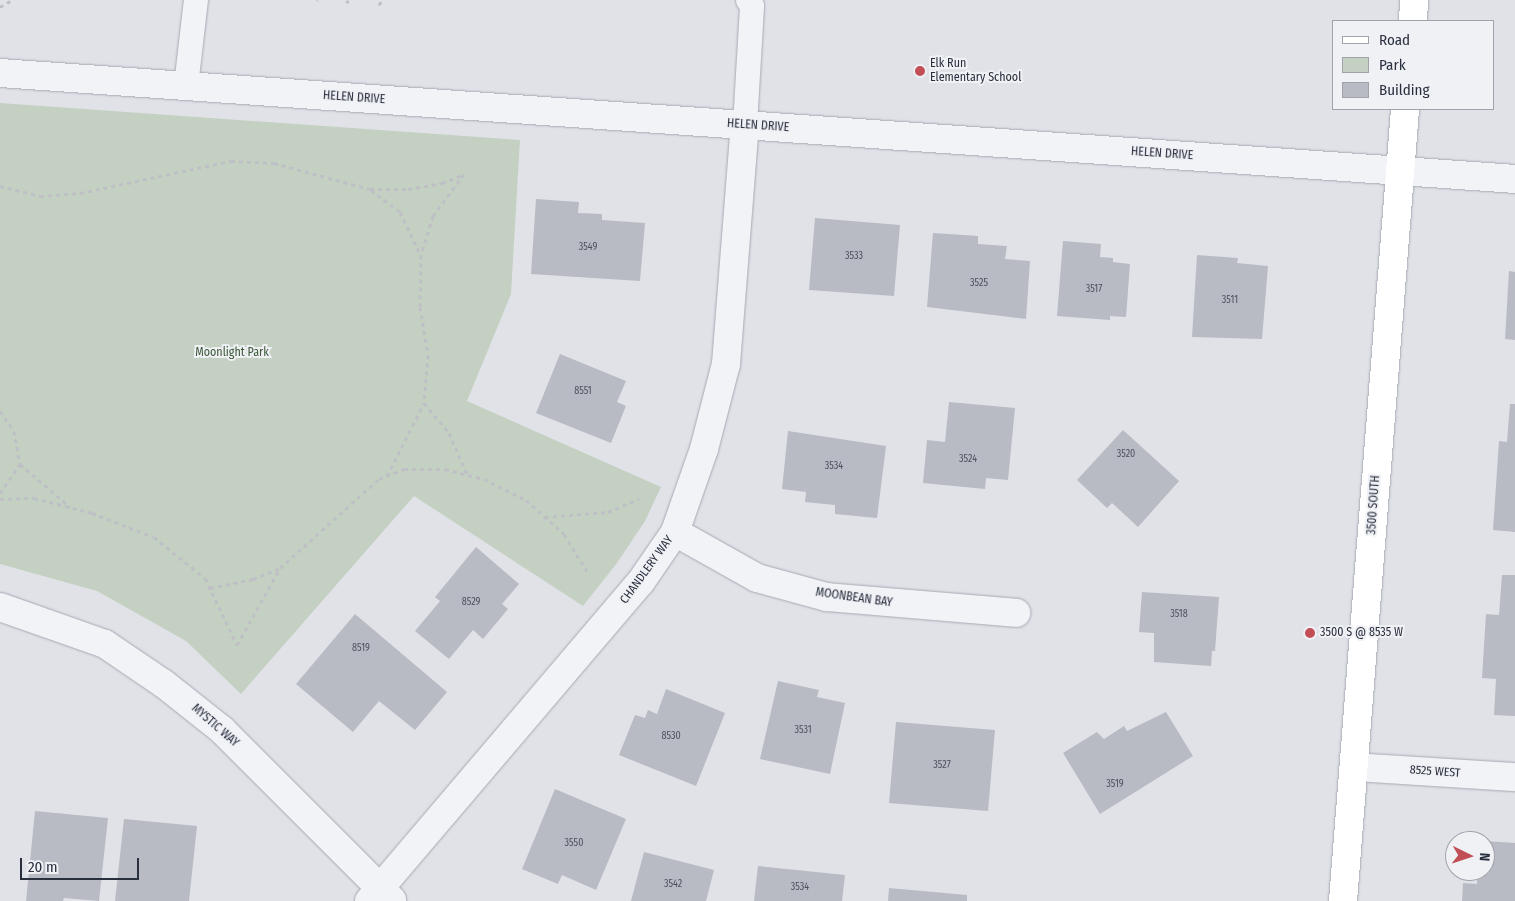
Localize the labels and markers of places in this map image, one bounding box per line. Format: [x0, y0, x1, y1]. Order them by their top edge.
place label: Elk Run Elementary School [930, 57, 1021, 85]
marker: Elk Run Elementary School [914, 65, 926, 77]
place label: 3500 S @ 8535 W [1320, 626, 1403, 640]
marker: 3500 S @ 8535 W [1304, 627, 1316, 639]

